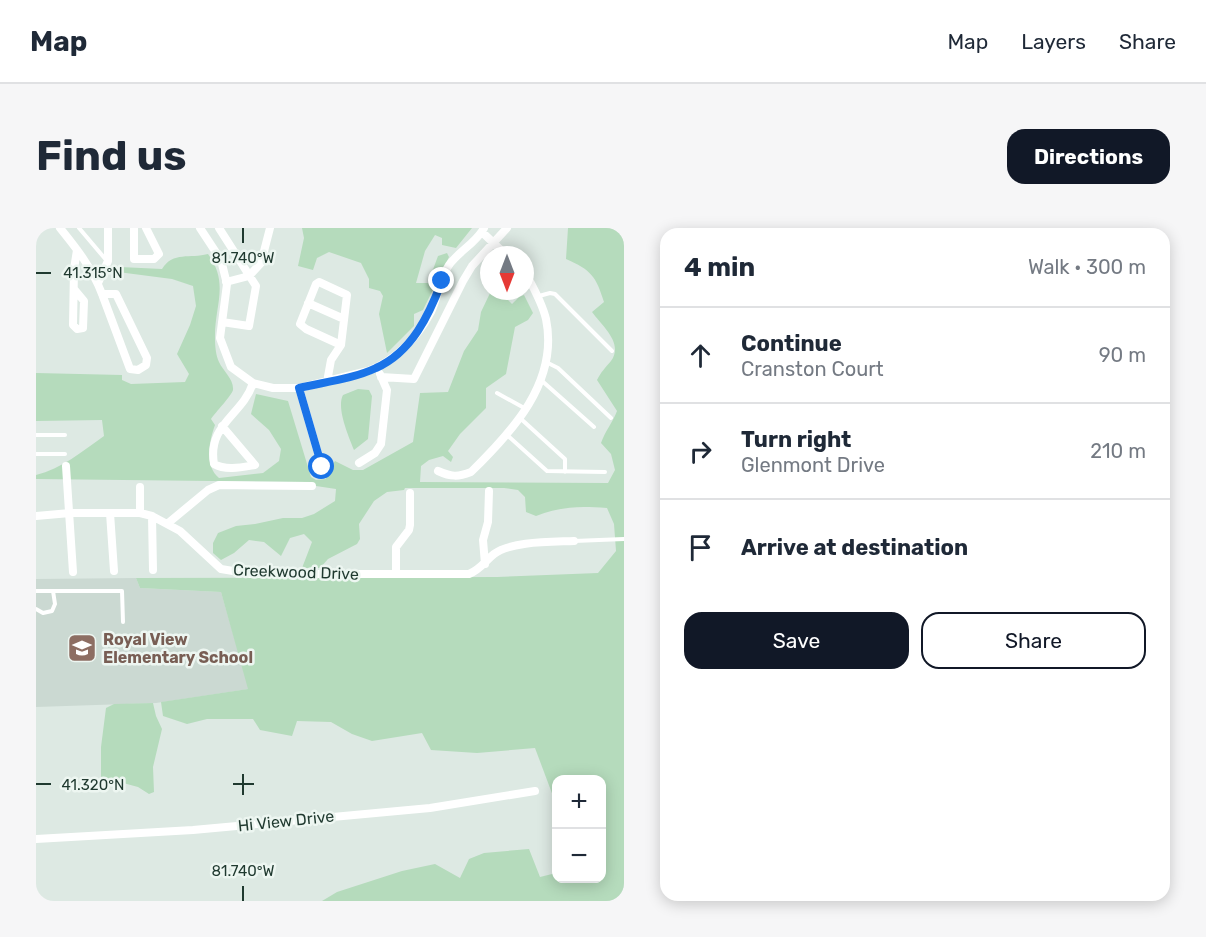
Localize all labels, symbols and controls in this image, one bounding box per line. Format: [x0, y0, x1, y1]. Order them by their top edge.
text: Map [30, 25, 87, 58]
text: Map [947, 29, 988, 54]
text: Layers [1021, 29, 1086, 54]
text: Share [1119, 29, 1176, 54]
button: Directions [1007, 129, 1170, 184]
text: Find us [36, 131, 187, 181]
north arrow [480, 246, 534, 300]
text: 81.740°W [211, 249, 275, 267]
text: 4 min [684, 252, 755, 283]
text: Walk · 300 m [1028, 255, 1146, 279]
text: 41.315°N [63, 264, 123, 282]
route end [428, 267, 454, 293]
text: Continue [741, 330, 842, 357]
icon: ahead [684, 339, 717, 372]
text: 90 m [1099, 343, 1146, 367]
text: Cranston Court [741, 357, 884, 381]
text: Turn right [741, 426, 851, 453]
icon: right [684, 435, 717, 468]
text: 210 m [1090, 439, 1146, 463]
route start [308, 453, 334, 479]
text: Glenmont Drive [741, 453, 885, 477]
icon: arrive [684, 531, 717, 564]
text: Arrive at destination [741, 534, 968, 561]
street label: Creekwood Drive [233, 560, 359, 584]
button: Save [684, 612, 909, 669]
button: Share [921, 612, 1146, 669]
place label: Royal View Elementary School [103, 630, 253, 667]
school or university icon: Royal View Elementary School [66, 632, 98, 664]
map controls [552, 775, 606, 883]
button: + [552, 775, 606, 829]
text: 41.320°N [62, 776, 124, 794]
street label: Hi View Drive [237, 806, 335, 836]
button: − [552, 829, 606, 883]
text: 81.740°W [211, 862, 275, 880]

